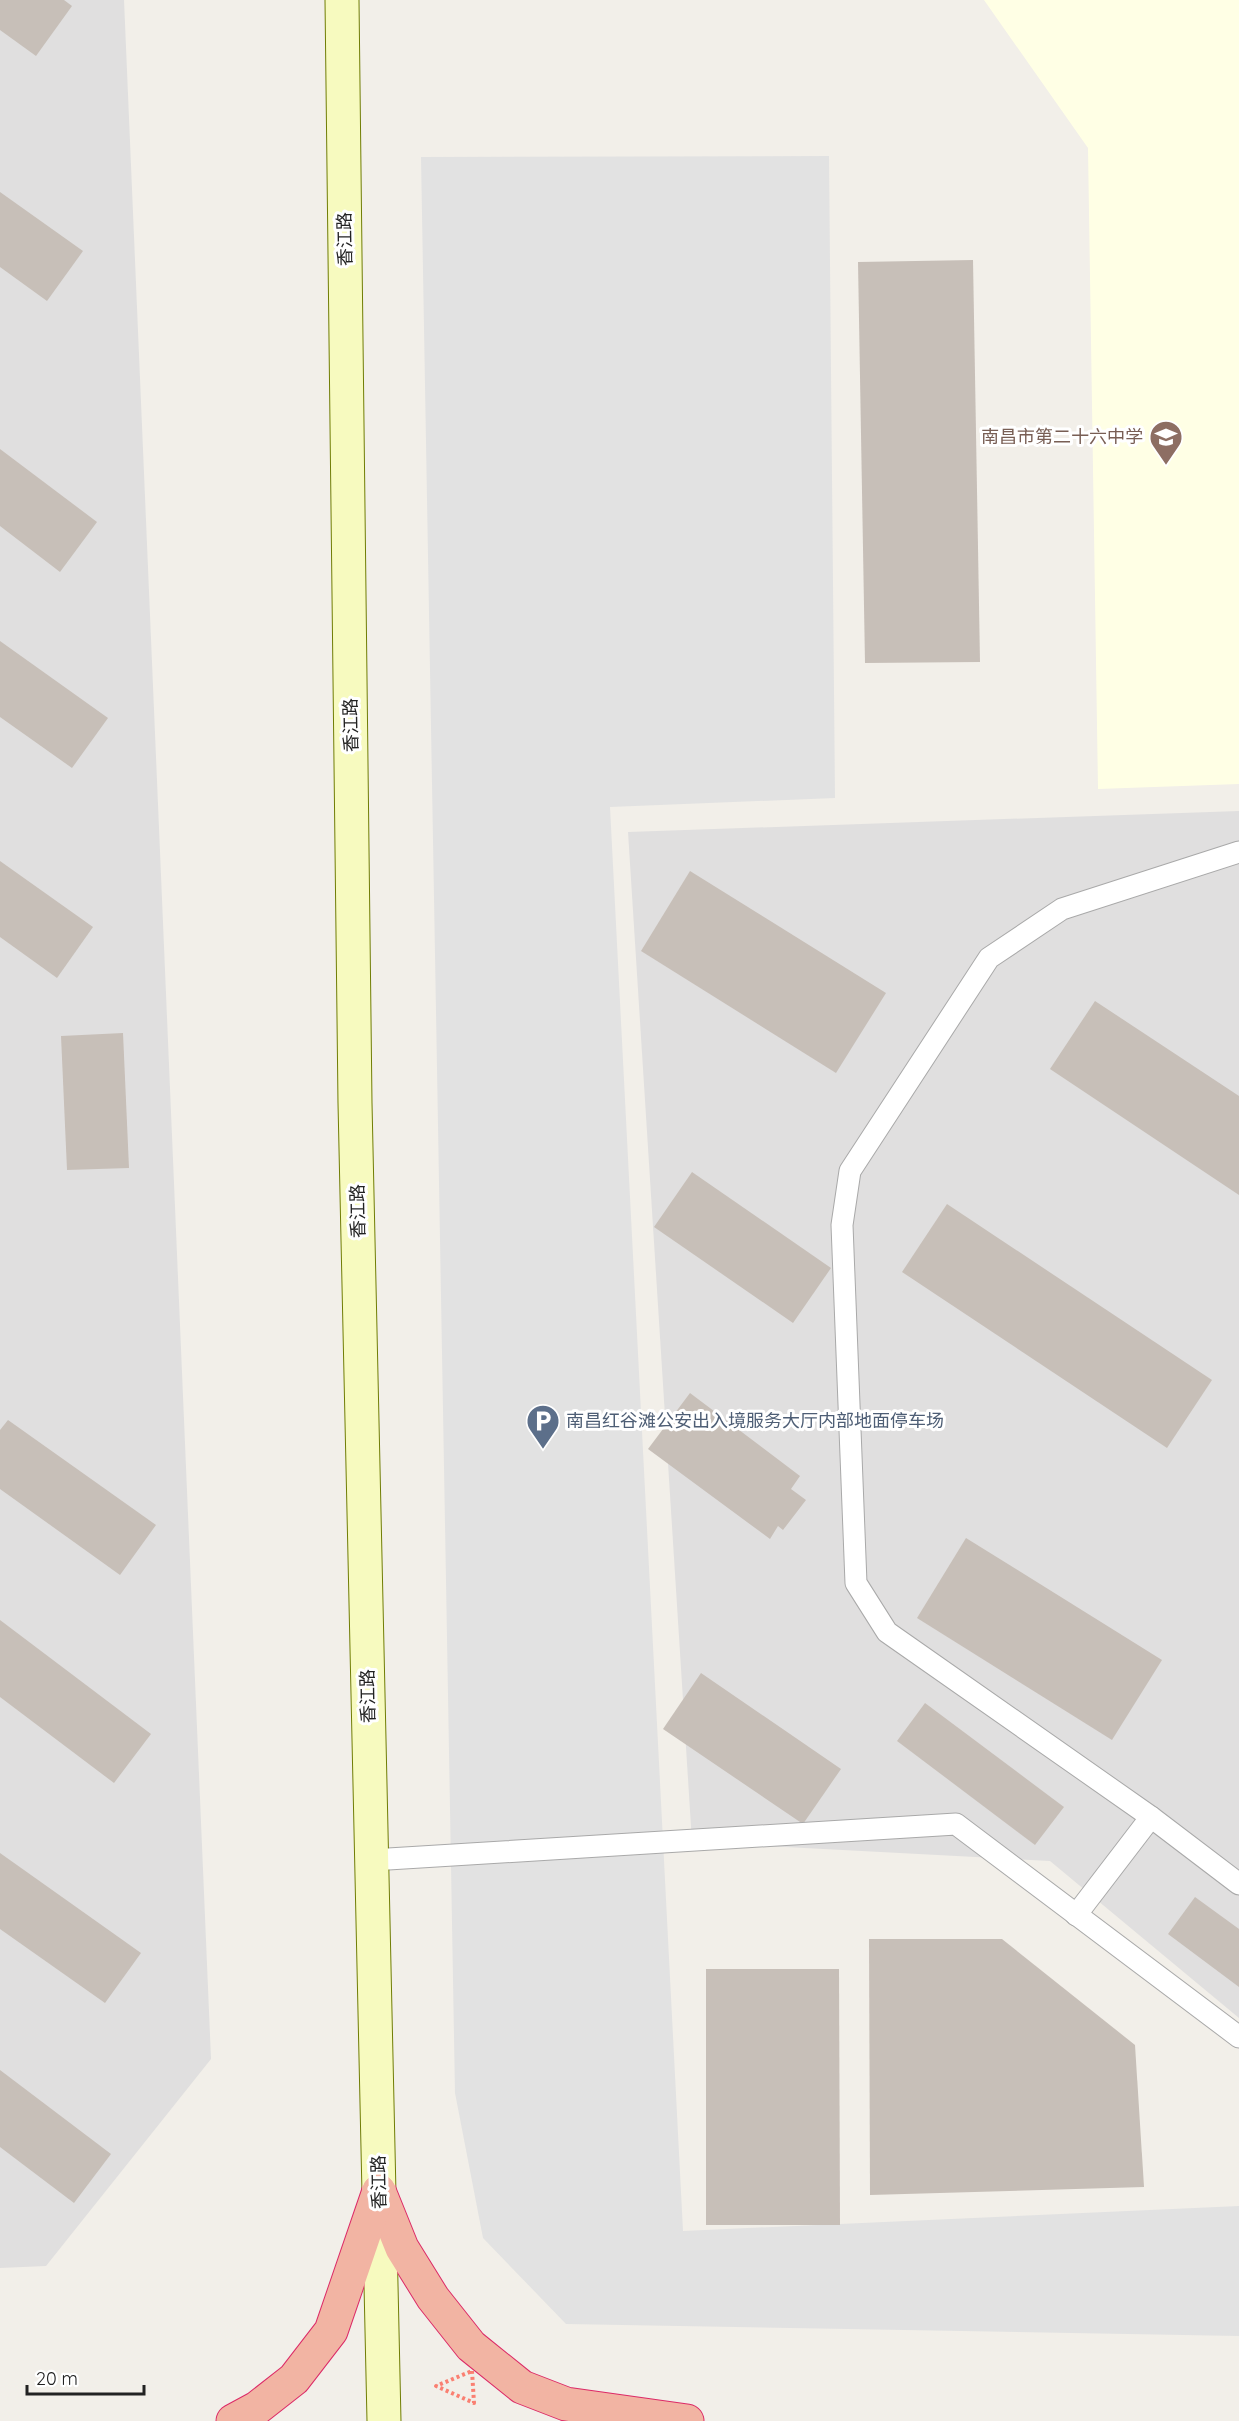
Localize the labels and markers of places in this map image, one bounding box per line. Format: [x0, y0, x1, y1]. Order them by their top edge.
school or university icon: 南昌市第二十六中学 [1148, 419, 1184, 466]
place label: 南昌市第二十六中学 [981, 425, 1143, 448]
parking icon: 南昌红谷滩公安出入境服务大厅内部地面停车场 [525, 1403, 561, 1450]
place label: 南昌红谷滩公安出入境服务大厅内部地面停车场 [566, 1409, 944, 1432]

